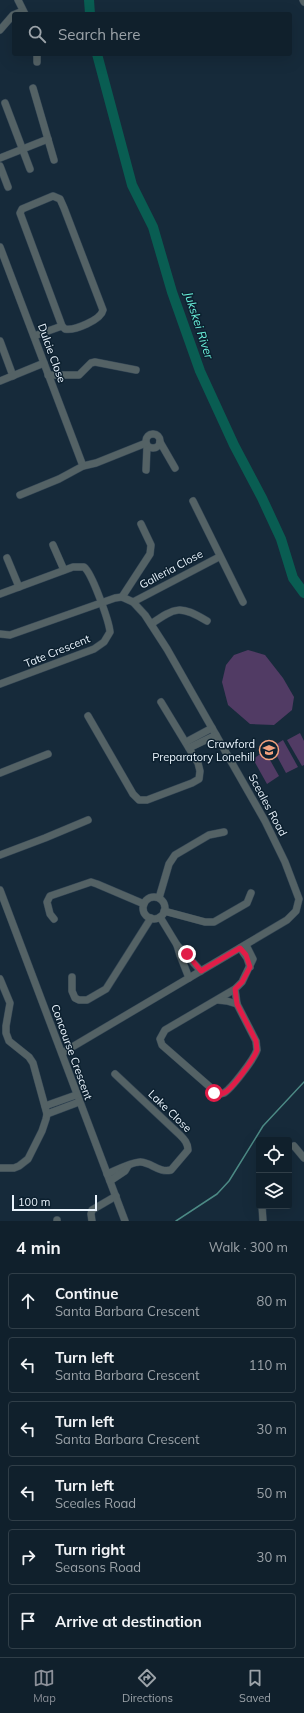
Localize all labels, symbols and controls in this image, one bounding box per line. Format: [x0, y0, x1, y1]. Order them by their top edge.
search box [12, 12, 292, 56]
icon: search [26, 23, 48, 45]
text: Search here [58, 25, 140, 44]
water label: Jukskei River [181, 289, 217, 361]
street label: Dulcie Close [35, 321, 69, 385]
street label: Galleria Close [137, 546, 205, 592]
street label: Tate Crescent [22, 631, 92, 671]
place label: Crawford Preparatory Lonehill [152, 737, 255, 764]
school or university icon: Crawford Preparatory Lonehill [258, 739, 280, 761]
street label: Sceales Road [246, 771, 290, 839]
route end [178, 945, 196, 963]
street label: Concourse Crescent [48, 1002, 96, 1102]
route start [205, 1084, 223, 1102]
street label: Lake Close [145, 1087, 195, 1135]
map controls [256, 1137, 292, 1209]
button: locate [256, 1137, 292, 1173]
button: layers [256, 1173, 292, 1209]
scale bar [12, 1193, 97, 1212]
text: 100 m [18, 1195, 50, 1209]
text: 4 min [16, 1237, 61, 1258]
text: Walk · 300 m [209, 1239, 288, 1255]
text: Continue [55, 1284, 118, 1303]
icon: ahead [17, 1290, 39, 1312]
text: 80 m [257, 1293, 287, 1309]
text: Santa Barbara Crescent [55, 1303, 200, 1319]
text: Turn left [55, 1348, 114, 1367]
icon: left [17, 1354, 39, 1376]
text: 110 m [249, 1357, 287, 1373]
text: Santa Barbara Crescent [55, 1367, 200, 1383]
text: Turn left [55, 1412, 114, 1431]
icon: left [17, 1418, 39, 1440]
text: 30 m [257, 1421, 287, 1437]
text: Santa Barbara Crescent [55, 1431, 200, 1447]
text: Turn left [55, 1476, 114, 1495]
icon: left [17, 1482, 39, 1504]
text: 50 m [257, 1485, 287, 1501]
text: Sceales Road [55, 1495, 136, 1511]
text: Turn right [55, 1540, 125, 1559]
icon: right [17, 1546, 39, 1568]
text: 30 m [257, 1549, 287, 1565]
text: Seasons Road [55, 1559, 141, 1575]
icon: arrive [17, 1610, 39, 1632]
text: Arrive at destination [55, 1612, 202, 1631]
tab: Map [33, 1667, 56, 1705]
tab: Directions [122, 1667, 173, 1705]
tab: Saved [239, 1667, 271, 1705]

